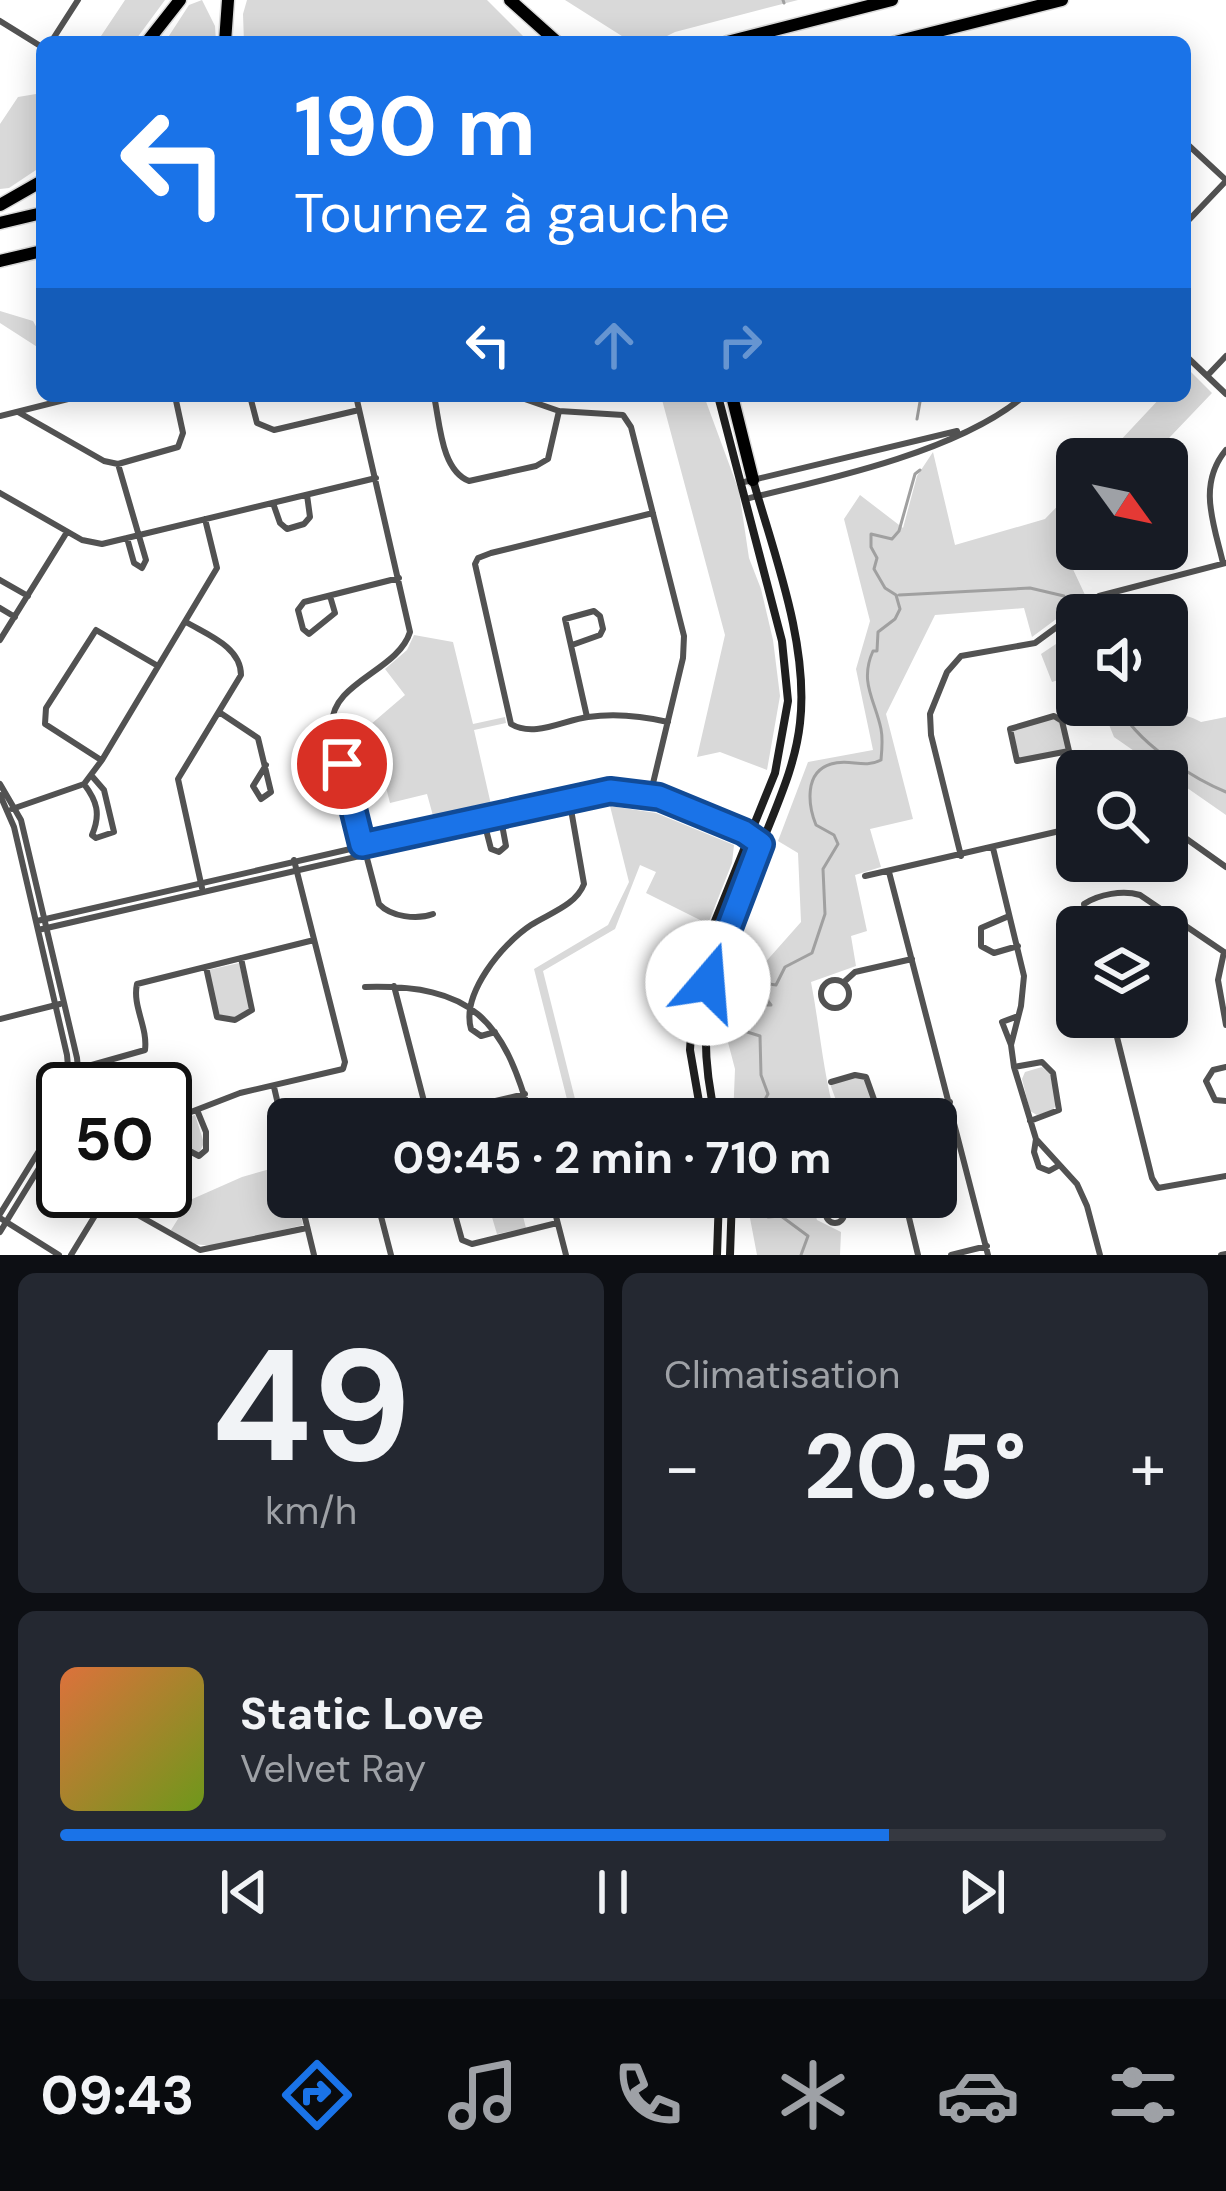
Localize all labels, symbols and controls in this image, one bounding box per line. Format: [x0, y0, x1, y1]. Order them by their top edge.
text: 190 m [294, 72, 536, 181]
icon: left [96, 84, 252, 240]
text: Tournez à gauche [294, 178, 730, 249]
icon: left [455, 312, 521, 378]
icon: ahead [581, 312, 647, 378]
icon: right [707, 312, 773, 378]
north arrow [1056, 438, 1188, 570]
map controls [1056, 438, 1188, 1038]
button: sound [1056, 594, 1188, 726]
pin [291, 713, 393, 815]
icon: arrive [309, 731, 375, 797]
button: search [1056, 750, 1188, 882]
button: layers [1056, 906, 1188, 1038]
position arrow [645, 920, 771, 1046]
speed limit sign: 50 [36, 1062, 192, 1218]
text: 09:45 · 2 min · 710 m [393, 1128, 831, 1187]
text: 49 [211, 1305, 411, 1508]
text: Climatisation [664, 1349, 901, 1400]
text: 20.5° [804, 1409, 1026, 1526]
text: − [664, 1425, 700, 1510]
text: + [1130, 1425, 1166, 1510]
text: km/h [265, 1485, 357, 1536]
text: Static Love [240, 1684, 484, 1743]
text: Velvet Ray [240, 1743, 426, 1794]
icon: previous [211, 1859, 277, 1925]
icon: pause [580, 1859, 646, 1925]
icon: next [949, 1859, 1015, 1925]
icon: directions [275, 2053, 359, 2137]
icon: music [441, 2053, 525, 2137]
icon: phone [606, 2053, 690, 2137]
icon: climate [771, 2053, 855, 2137]
icon: car [936, 2053, 1020, 2137]
icon: filters [1101, 2053, 1185, 2137]
text: 09:43 [41, 2060, 194, 2131]

